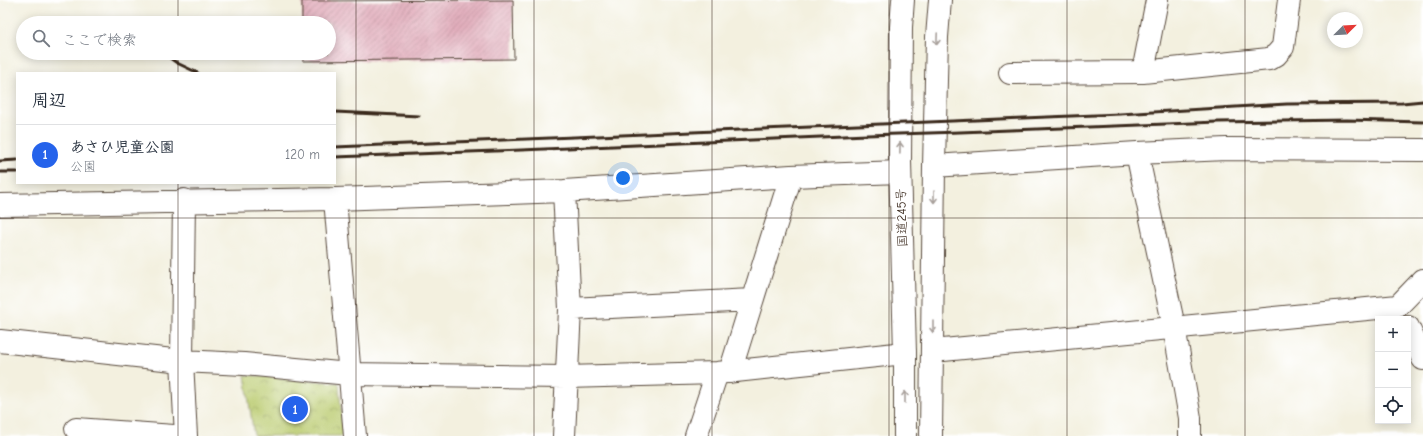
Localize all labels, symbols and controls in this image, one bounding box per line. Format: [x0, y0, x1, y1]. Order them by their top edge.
north arrow [1327, 12, 1363, 48]
search box [16, 16, 336, 60]
icon: search [30, 27, 52, 49]
text: ここで検索 [62, 31, 137, 49]
one-way arrow [934, 32, 941, 45]
text: 周辺 [32, 91, 66, 110]
text: あさひ児童公園 [70, 138, 175, 156]
one-way arrow [896, 142, 904, 155]
text: 1 [42, 147, 48, 162]
text: 120 m [285, 147, 320, 162]
text: 公園 [70, 159, 96, 174]
your location [613, 168, 633, 188]
street label: 国道245号 [893, 188, 910, 248]
one-way arrow [930, 190, 938, 203]
map controls [1375, 316, 1411, 424]
button: + [1375, 316, 1411, 352]
one-way arrow [929, 320, 937, 333]
button: − [1375, 352, 1411, 388]
button: locate [1375, 388, 1411, 424]
one-way arrow [901, 391, 909, 404]
pin: 1 [282, 394, 308, 424]

